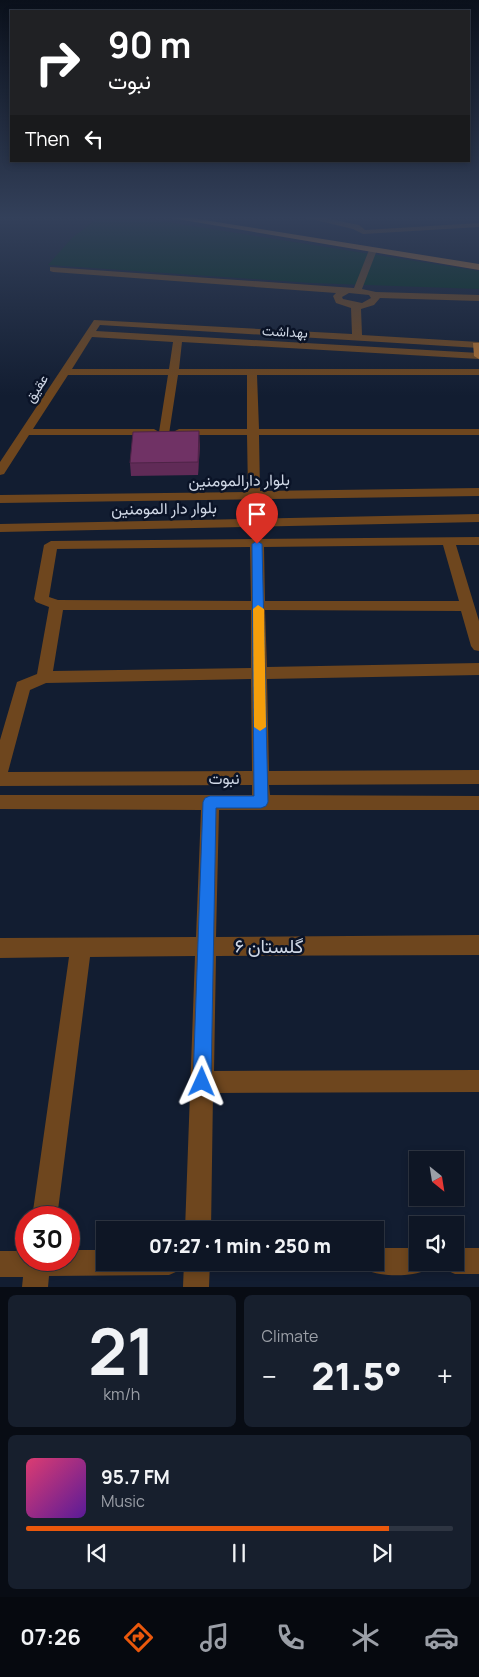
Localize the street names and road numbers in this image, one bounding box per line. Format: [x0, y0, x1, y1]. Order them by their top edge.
street label: بهداشت [262, 320, 308, 342]
street label: عقیق [20, 370, 52, 406]
street label: بلوار دارالمومنین [188, 468, 290, 492]
street label: بلوار دار المومنین [111, 496, 217, 520]
street label: نبوت [208, 767, 240, 789]
street label: گلستان ۶ [235, 933, 303, 959]

